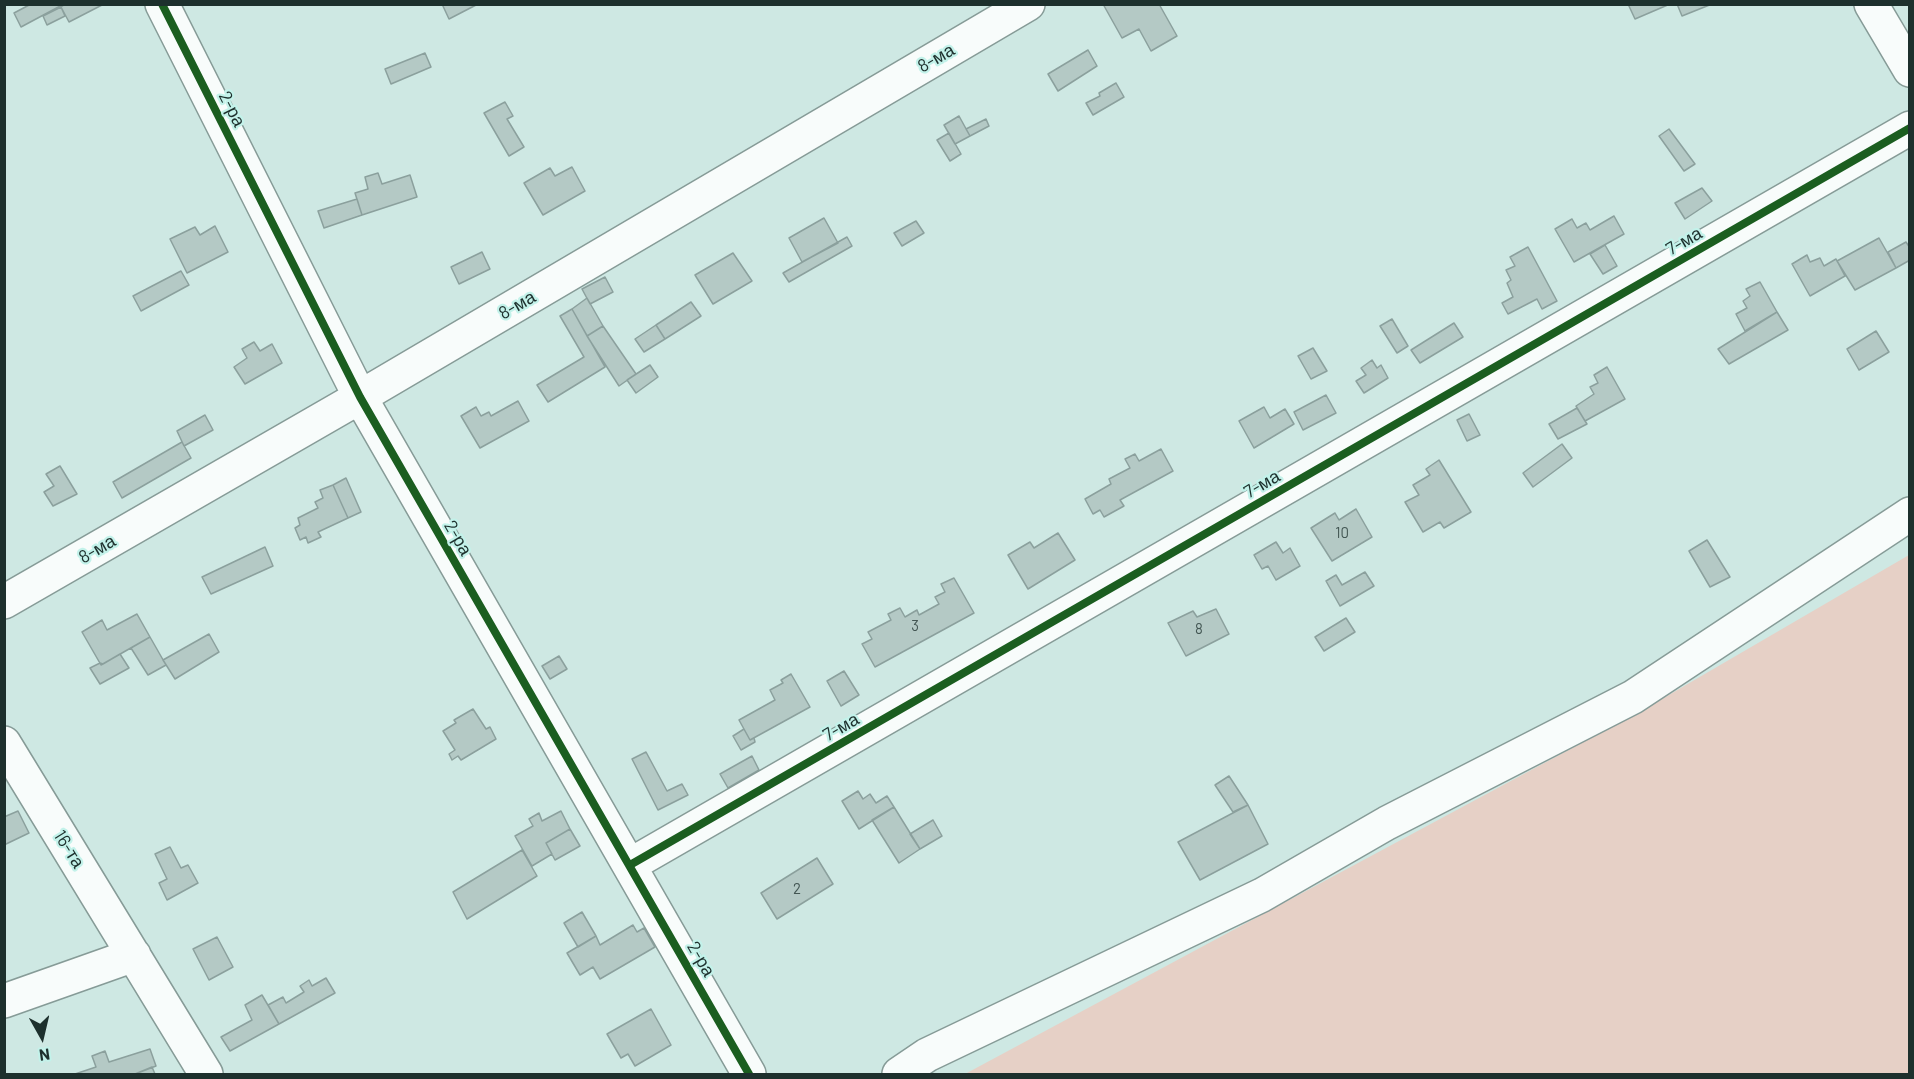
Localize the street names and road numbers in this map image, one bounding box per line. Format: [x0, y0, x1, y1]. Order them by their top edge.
street label: 8-ма [914, 39, 958, 77]
street label: 2-ра [214, 88, 250, 130]
street label: 7-ма [1662, 222, 1706, 260]
street label: 8-ма [495, 286, 539, 324]
street label: 7-ма [1240, 465, 1284, 503]
street label: 2-ра [439, 517, 477, 559]
street label: 8-ма [75, 530, 119, 568]
street label: 7-ма [819, 708, 863, 746]
street label: 16-та [49, 826, 89, 872]
street label: 2-ра [682, 938, 720, 980]

